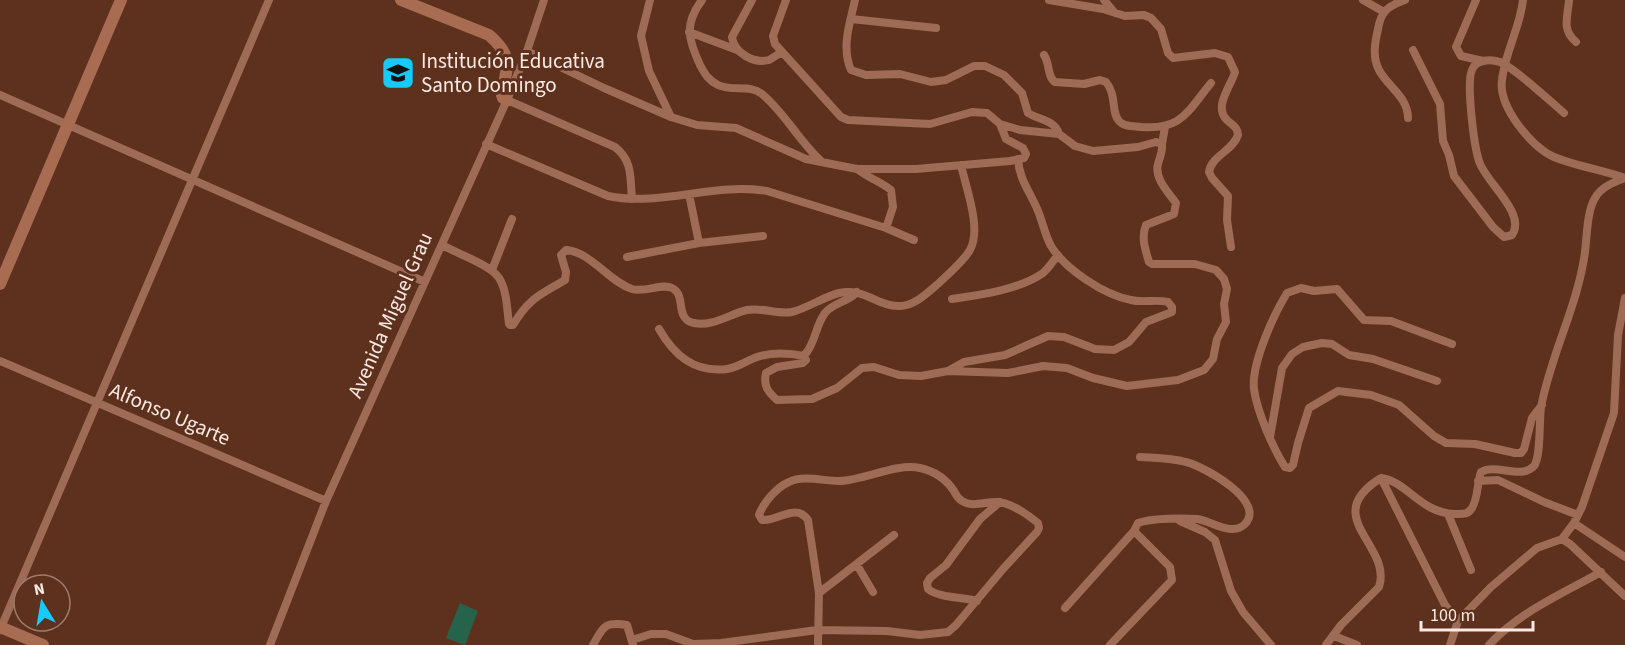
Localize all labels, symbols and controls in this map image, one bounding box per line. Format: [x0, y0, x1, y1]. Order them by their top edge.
place label: Institución Educativa Santo Domingo [421, 46, 605, 100]
school or university icon: Institución Educativa Santo Domingo [380, 55, 416, 91]
street label: Avenida Miguel Grau [340, 227, 440, 403]
street label: Alfonso Ugarte [105, 375, 235, 453]
north arrow [12, 573, 72, 633]
text: N [32, 577, 47, 601]
scale bar [1421, 594, 1534, 632]
text: 100 m [1430, 603, 1475, 628]

